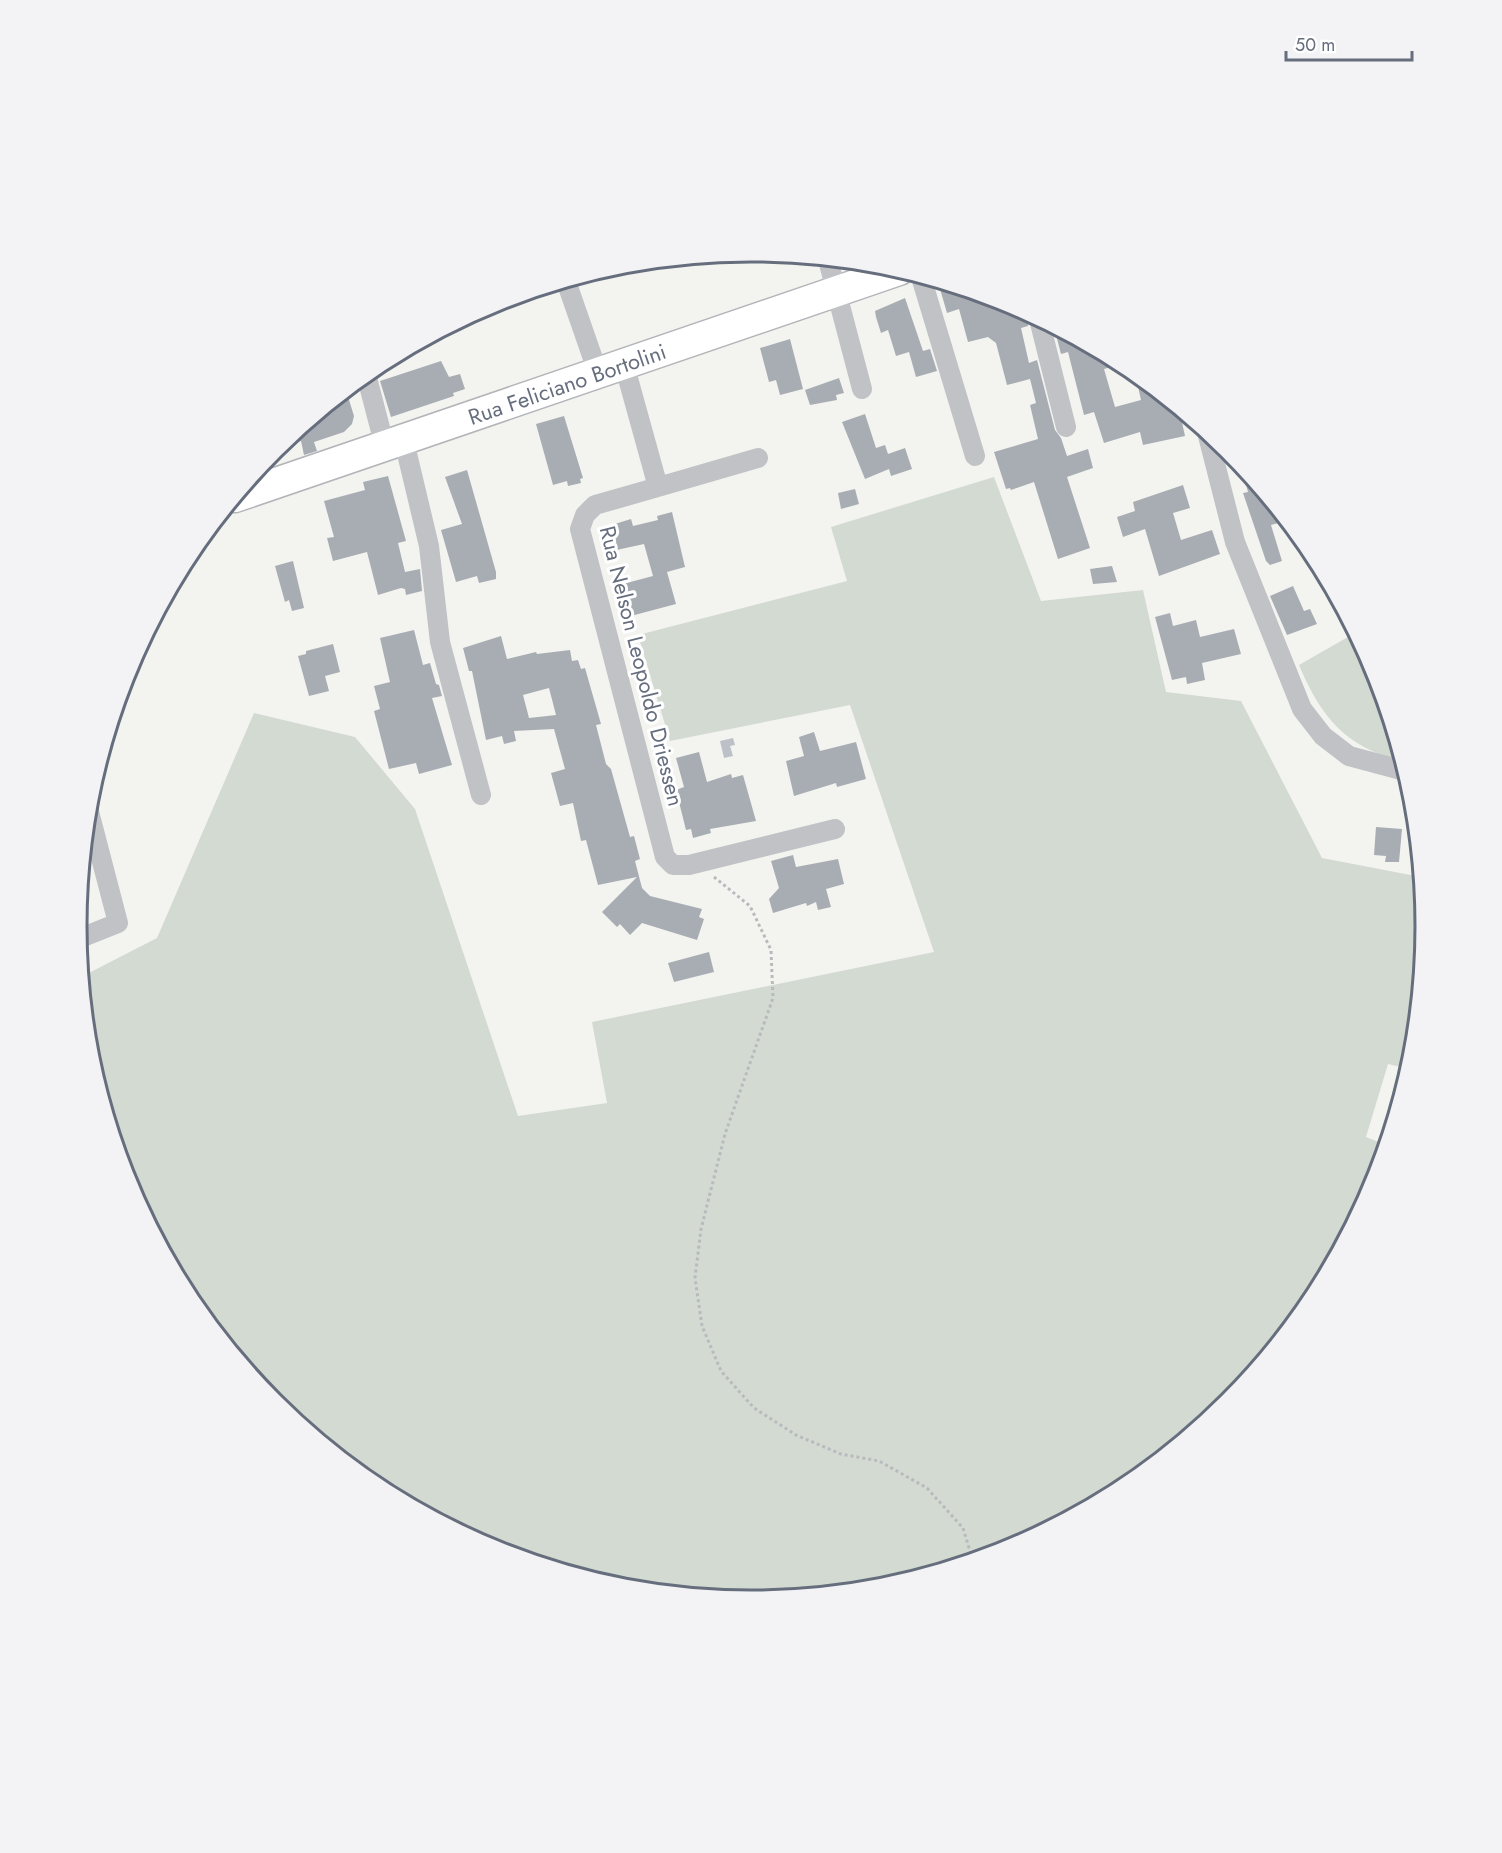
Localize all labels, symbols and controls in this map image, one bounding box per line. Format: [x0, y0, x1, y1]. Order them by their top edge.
scale bar [1286, 24, 1412, 62]
text: 50 m [1295, 32, 1335, 58]
street label: Rua Feliciano Bortolini [464, 335, 670, 433]
street label: Rua Nelson Leopoldo Driessen [592, 523, 692, 809]

